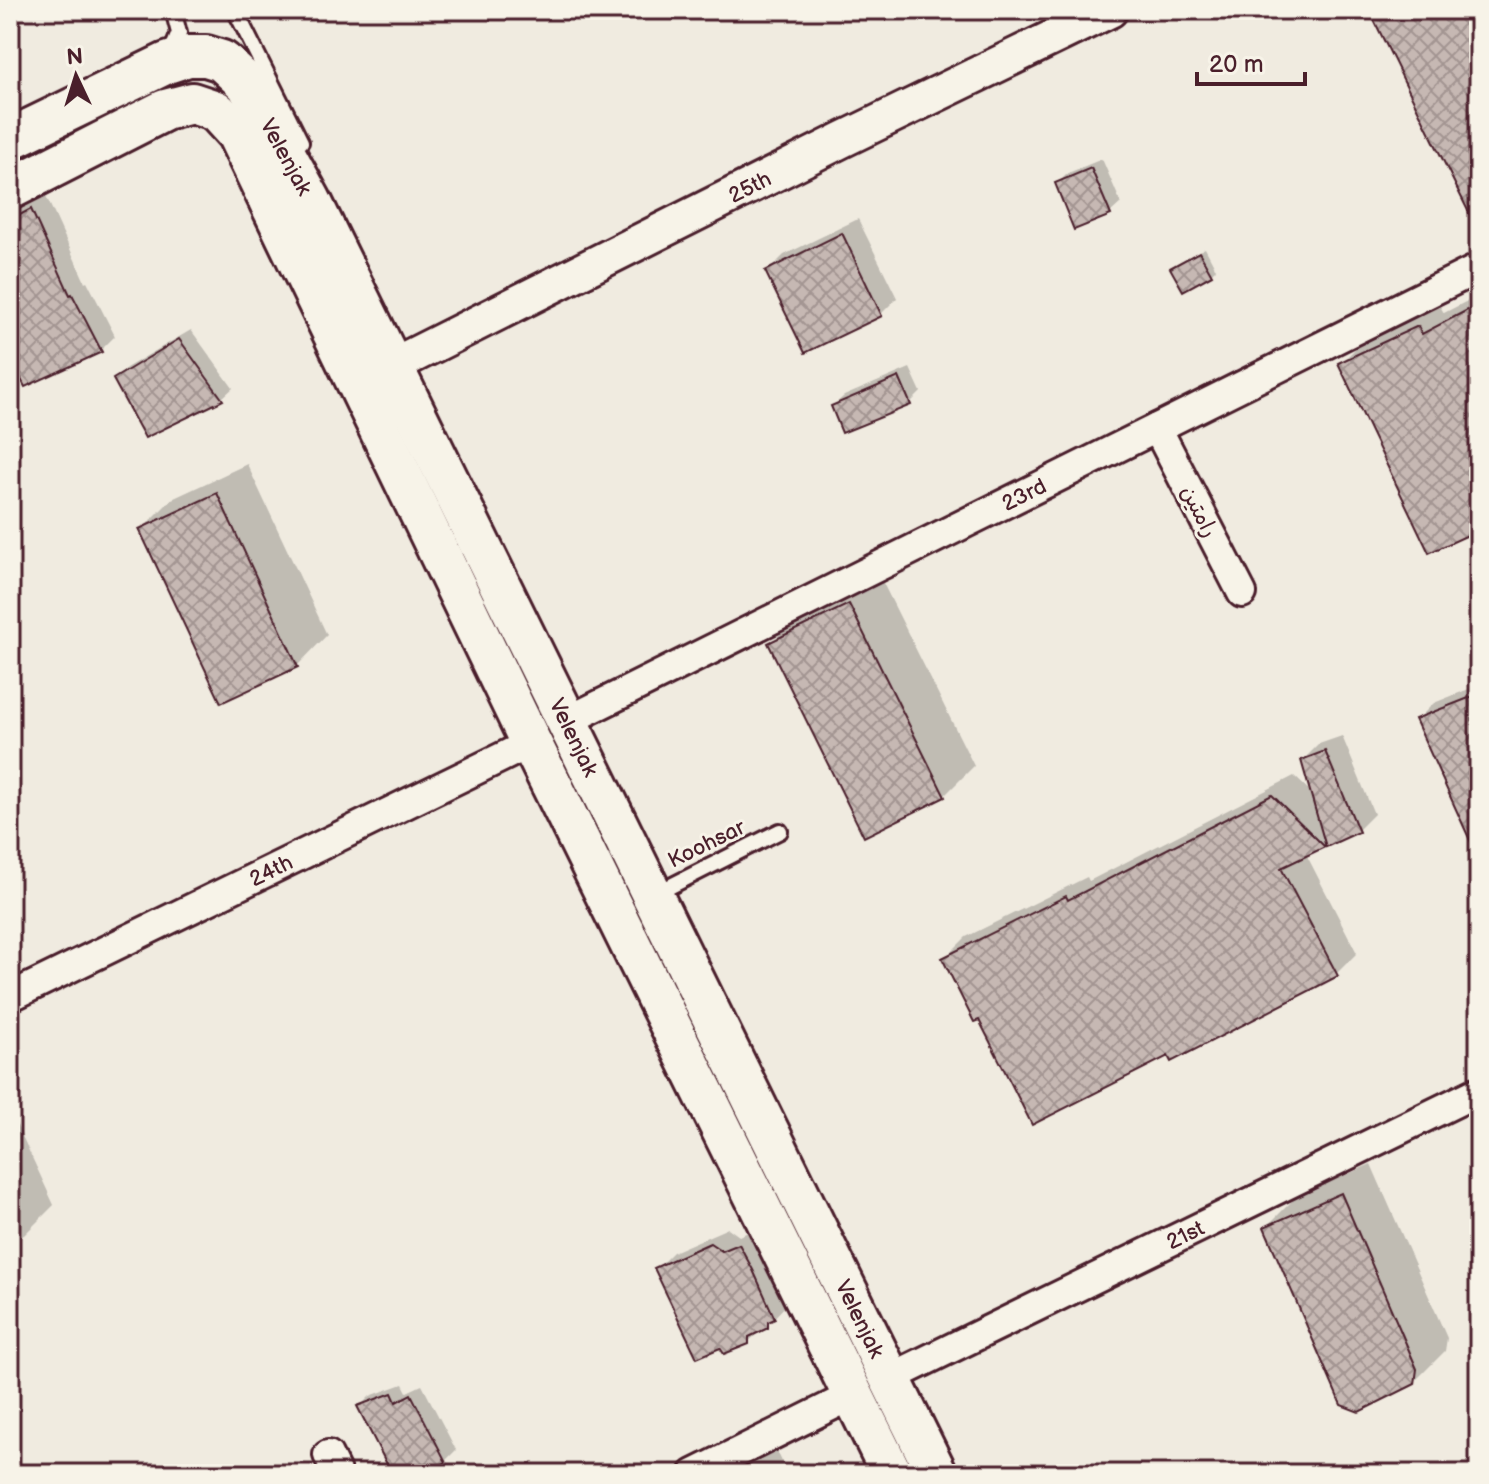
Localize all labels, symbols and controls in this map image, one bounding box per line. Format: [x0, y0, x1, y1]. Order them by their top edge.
north arrow [36, 36, 116, 116]
scale bar [1197, 36, 1305, 86]
text: N [66, 44, 84, 72]
text: 20 m [1209, 50, 1264, 79]
street label: Velenjak [253, 114, 317, 201]
street label: 25th [724, 166, 776, 210]
street label: 23rd [998, 473, 1051, 518]
street label: رامتین [1174, 481, 1223, 542]
street label: Velenjak [543, 694, 604, 781]
street label: Koohsar [664, 814, 751, 875]
street label: 24th [245, 849, 297, 893]
street label: 21st [1162, 1215, 1209, 1256]
street label: Velenjak [829, 1276, 890, 1363]

